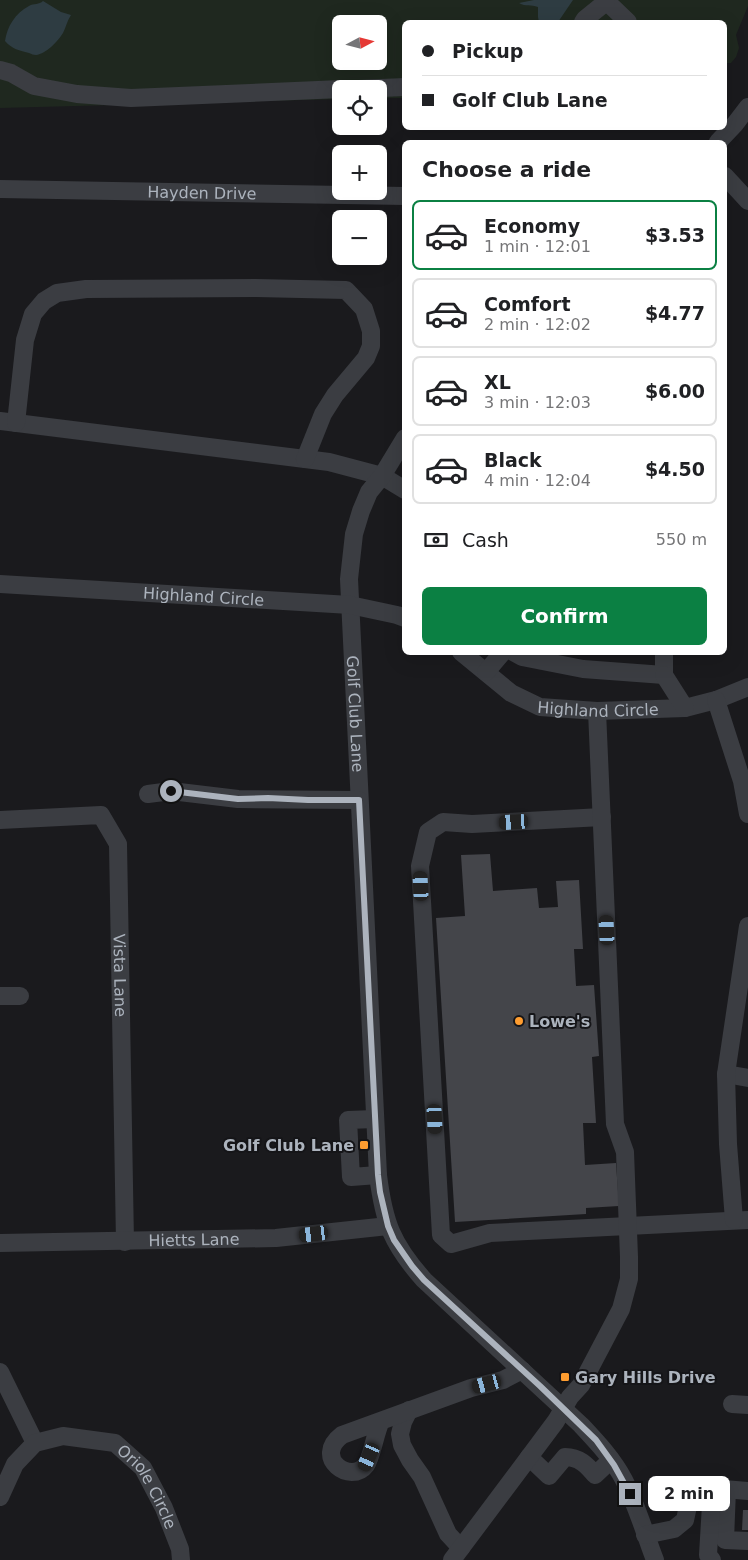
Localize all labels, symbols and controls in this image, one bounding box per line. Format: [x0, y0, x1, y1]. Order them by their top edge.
north arrow [332, 15, 388, 70]
map controls [332, 15, 387, 265]
text: Pickup [452, 40, 523, 62]
button: locate [332, 80, 387, 135]
text: Golf Club Lane [452, 89, 608, 111]
button: + [332, 145, 387, 200]
text: Choose a ride [422, 157, 591, 182]
street label: Hayden Drive [147, 183, 257, 203]
button: − [332, 210, 387, 265]
icon: car [424, 213, 469, 258]
text: Economy [484, 215, 580, 237]
text: $3.53 [645, 224, 705, 246]
text: 1 min · 12:01 [484, 237, 591, 256]
icon: car [424, 291, 469, 336]
text: Comfort [484, 293, 571, 315]
text: $4.77 [645, 302, 705, 324]
text: 2 min · 12:02 [484, 315, 591, 334]
icon: car [424, 369, 469, 414]
text: XL [484, 371, 511, 393]
text: $6.00 [645, 380, 705, 402]
text: 3 min · 12:03 [484, 393, 591, 412]
icon: car [424, 447, 469, 492]
text: Black [484, 449, 542, 471]
text: $4.50 [645, 458, 705, 480]
text: 4 min · 12:04 [484, 471, 591, 490]
icon: cash [422, 526, 450, 554]
text: Cash [462, 529, 509, 551]
text: 550 m [656, 530, 707, 549]
street label: Highland Circle [142, 584, 265, 610]
button: Confirm [422, 587, 707, 645]
street label: Golf Club Lane [343, 655, 367, 773]
street label: Highland Circle [537, 698, 659, 721]
route start [160, 780, 182, 802]
car [498, 814, 529, 830]
car [412, 871, 429, 901]
car [598, 915, 615, 945]
street label: Vista Lane [110, 933, 130, 1017]
place label: Lowe's [529, 1012, 590, 1031]
marker: Lowe's [513, 1015, 525, 1027]
car [426, 1104, 443, 1134]
place label: Golf Club Lane [223, 1136, 354, 1155]
marker: Golf Club Lane [358, 1139, 370, 1151]
car [298, 1225, 329, 1243]
street label: Hietts Lane [148, 1230, 240, 1250]
place label: Gary Hills Drive [575, 1368, 716, 1387]
marker: Gary Hills Drive [559, 1371, 571, 1383]
car [470, 1373, 503, 1395]
car [356, 1440, 381, 1474]
street label: Oriole Circle [113, 1441, 180, 1532]
callout: 2 min [648, 1476, 730, 1512]
route end [619, 1483, 641, 1505]
text: 2 min [664, 1484, 714, 1503]

